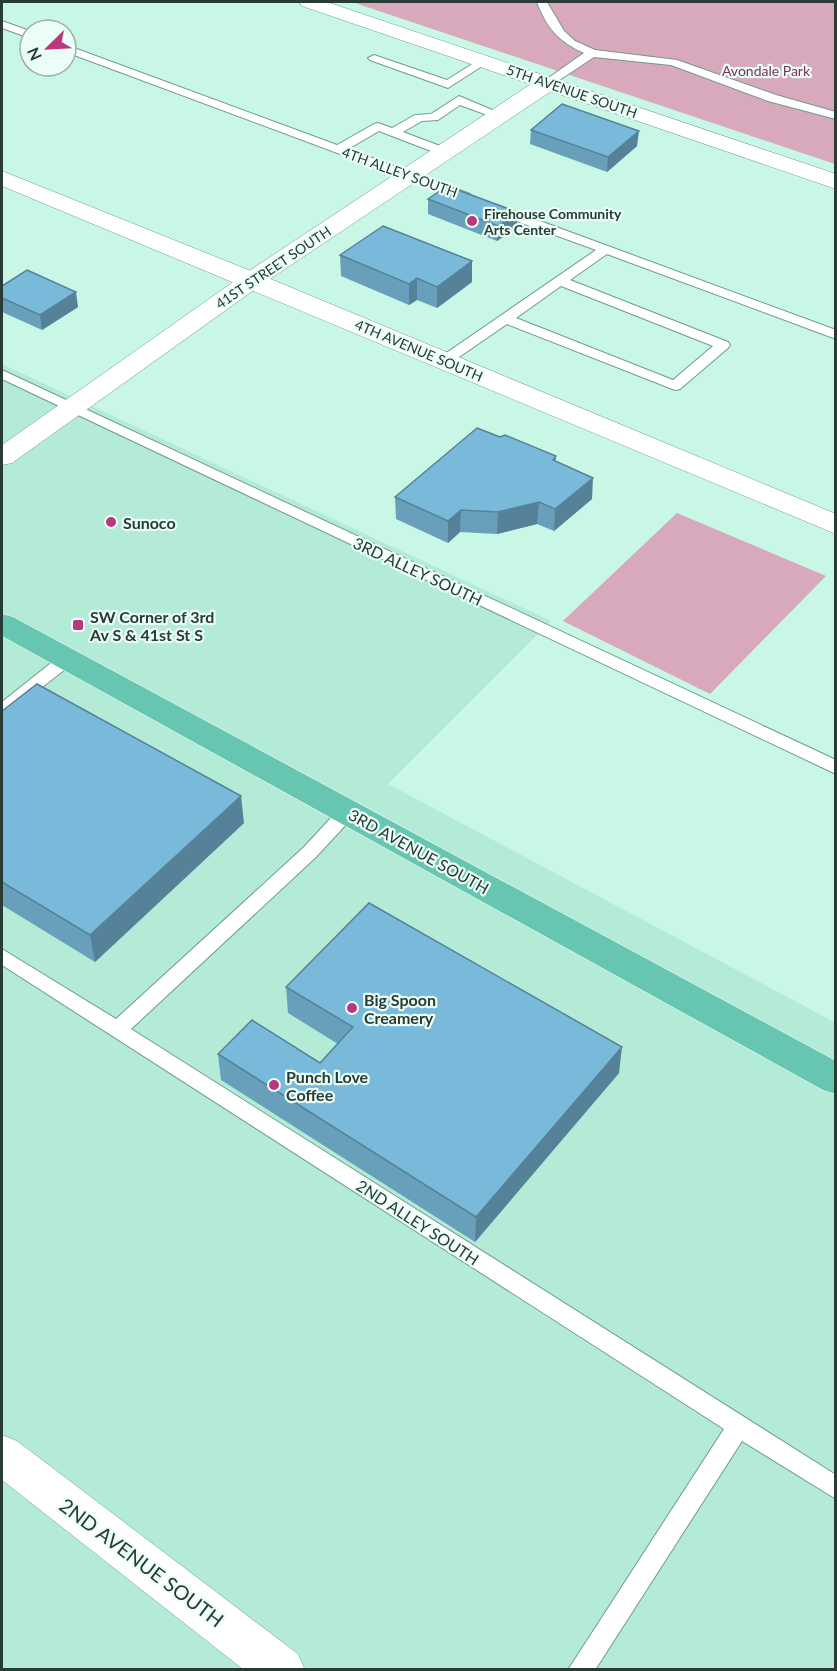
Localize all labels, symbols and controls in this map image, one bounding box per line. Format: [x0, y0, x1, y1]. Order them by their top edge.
north arrow [18, 18, 78, 78]
text: N [23, 45, 45, 64]
street label: 5TH AVENUE SOUTH [504, 61, 640, 121]
park label: Avondale Park [722, 62, 811, 79]
street label: 4TH ALLEY SOUTH [340, 143, 460, 201]
place label: Firehouse Community Arts Center [483, 205, 622, 238]
marker: Firehouse Community Arts Center [465, 214, 479, 228]
street label: 41ST STREET SOUTH [212, 222, 334, 312]
street label: 4TH AVENUE SOUTH [353, 315, 485, 385]
place label: Sunoco [123, 513, 176, 532]
marker: Sunoco [104, 515, 118, 529]
street label: 3RD ALLEY SOUTH [351, 533, 485, 609]
place label: SW Corner of 3rd Av S & 41st St S [89, 607, 214, 644]
marker: SW Corner of 3rd Av S & 41st St S [71, 618, 85, 632]
street label: 3RD AVENUE SOUTH [346, 805, 492, 897]
place label: Big Spoon Creamery [364, 990, 436, 1027]
marker: Big Spoon Creamery [345, 1001, 359, 1015]
place label: Punch Love Coffee [286, 1067, 369, 1104]
marker: Punch Love Coffee [267, 1078, 281, 1092]
street label: 2ND ALLEY SOUTH [353, 1175, 483, 1269]
street label: 2ND AVENUE SOUTH [55, 1492, 229, 1632]

